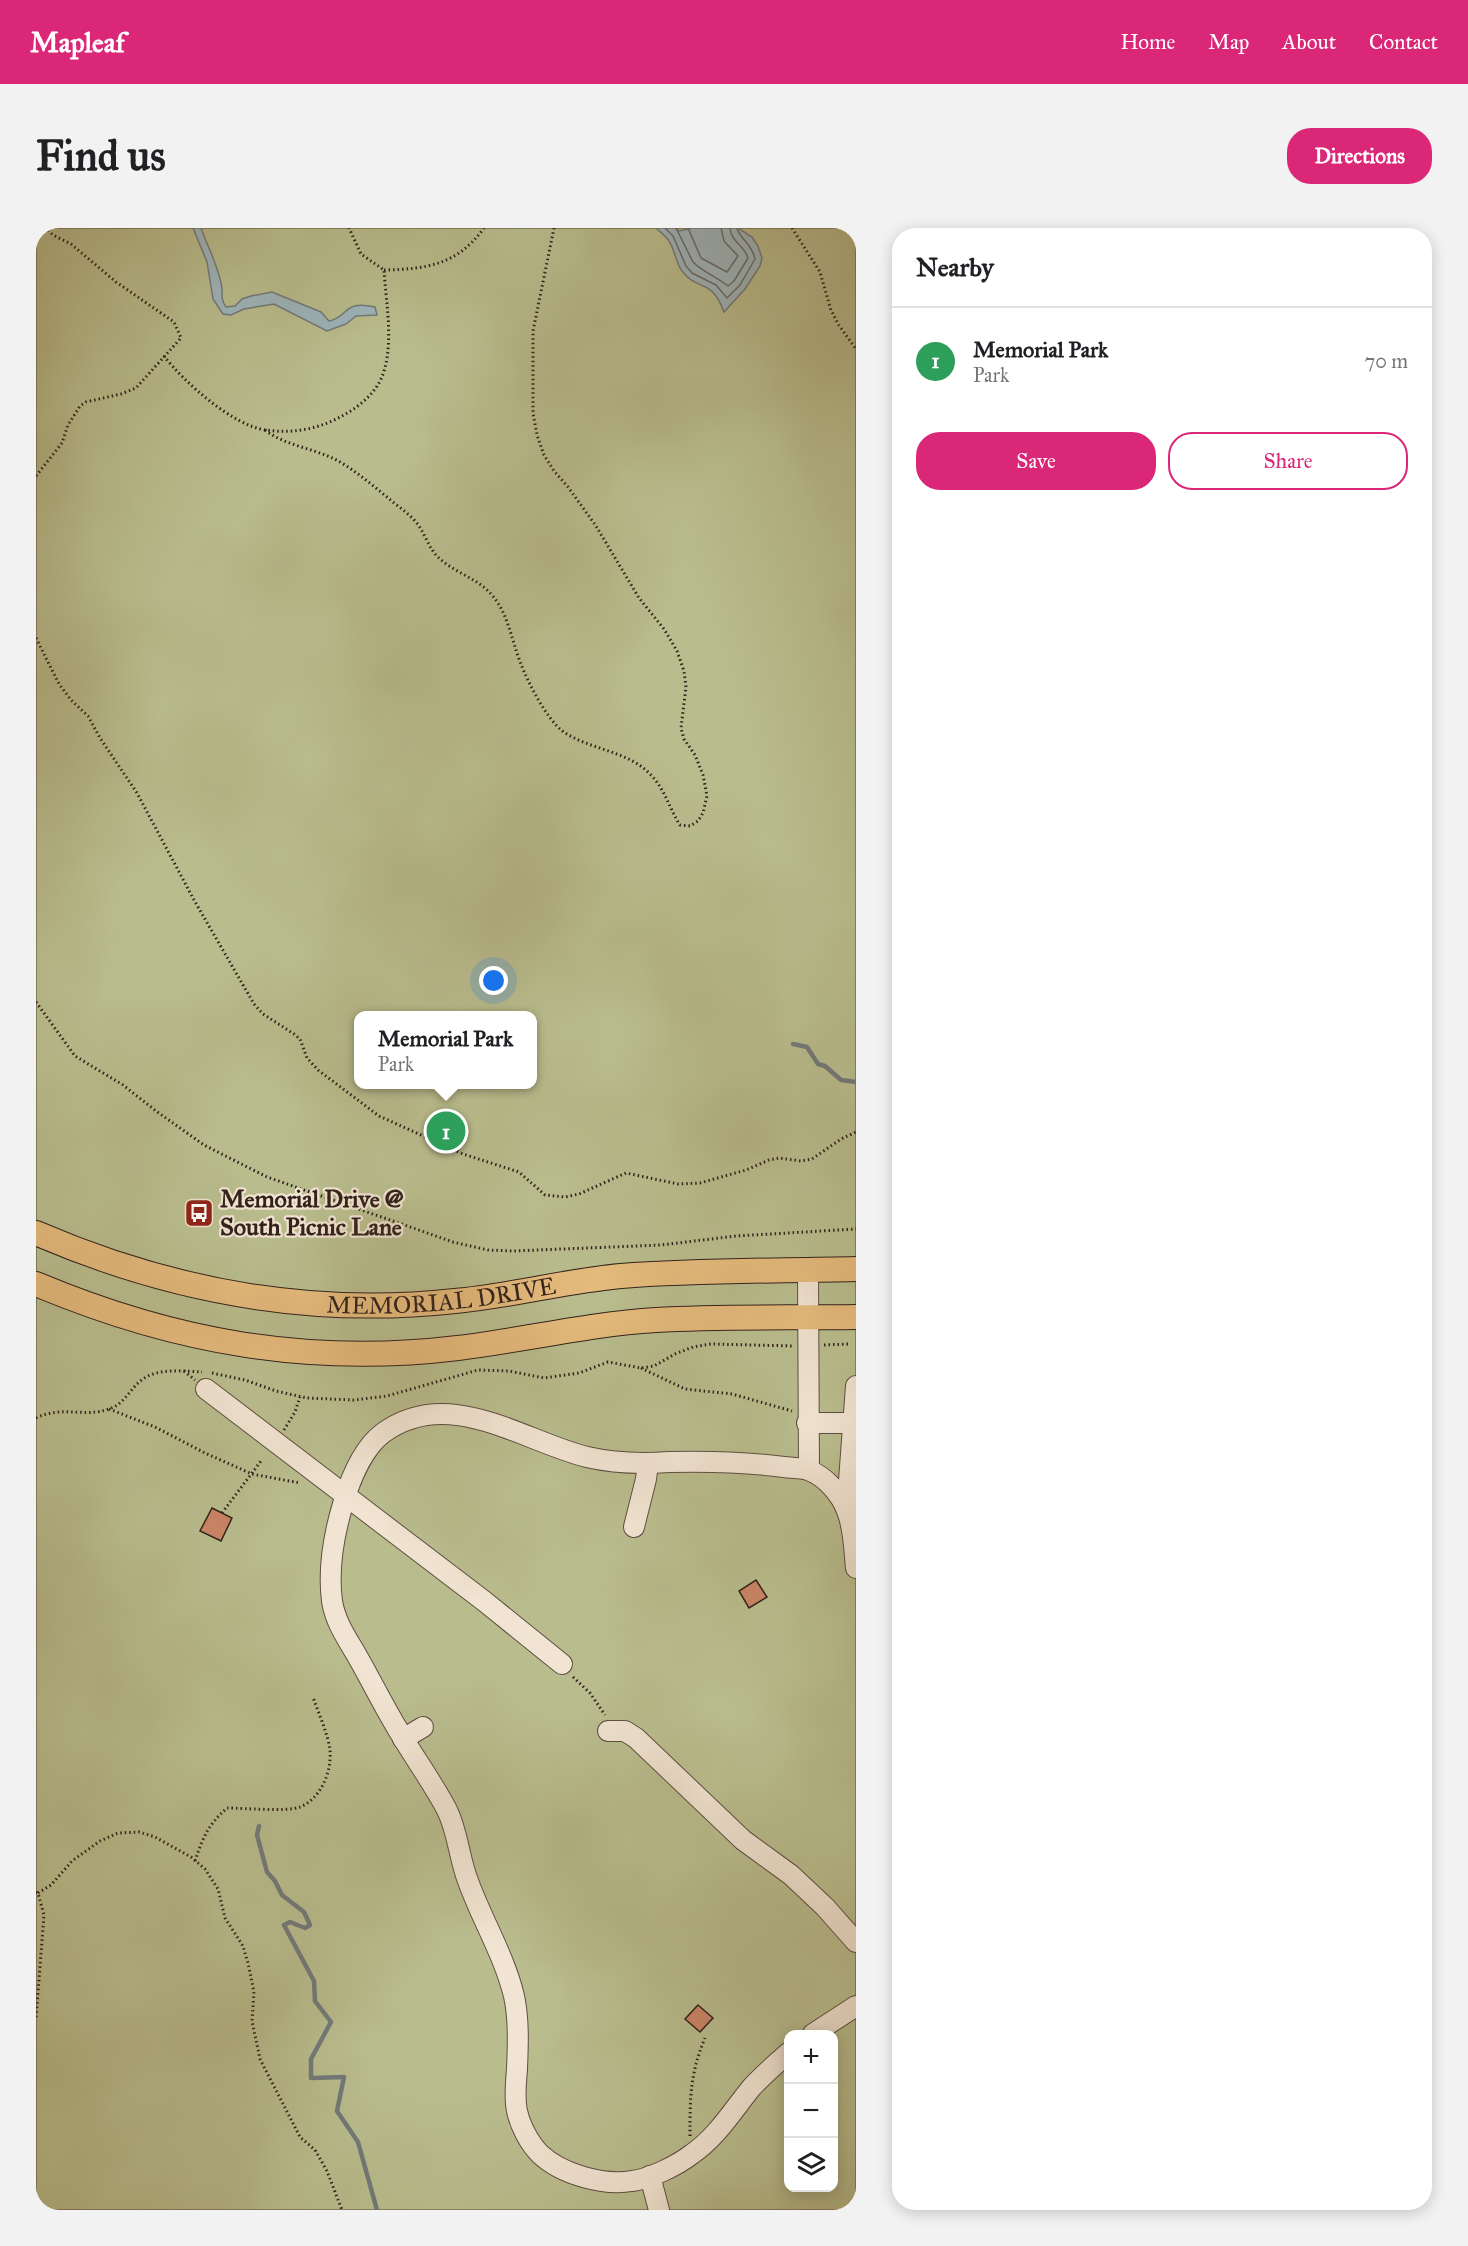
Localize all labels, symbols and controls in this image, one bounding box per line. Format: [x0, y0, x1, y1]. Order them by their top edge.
text: Mapleaf [30, 25, 125, 60]
text: Home [1120, 29, 1175, 55]
text: Map [1208, 29, 1249, 55]
text: About [1282, 29, 1336, 55]
text: Contact [1369, 29, 1438, 55]
button: Directions [1287, 128, 1432, 184]
text: Find us [36, 130, 166, 182]
text: Nearby [916, 251, 994, 283]
text: Memorial Park [973, 336, 1108, 363]
text: 1 [932, 349, 939, 373]
text: 70 m [1365, 349, 1408, 373]
text: Park [973, 363, 1009, 387]
button: Save [916, 432, 1156, 490]
button: Share [1168, 432, 1408, 490]
your location [479, 966, 508, 995]
popup [354, 1011, 537, 1089]
text: Memorial Park [378, 1025, 513, 1052]
text: Park [378, 1052, 414, 1076]
pin: 1 [426, 1108, 466, 1154]
place label: Memorial Drive @ South Picnic Lane [220, 1184, 404, 1242]
bus stop icon: Memorial Drive @ South Picnic Lane [183, 1197, 215, 1229]
street label: MEMORIAL DRIVE [326, 1271, 558, 1321]
map controls [784, 2030, 838, 2192]
button: + [784, 2030, 838, 2084]
button: − [784, 2084, 838, 2138]
button: layers [784, 2138, 838, 2192]

